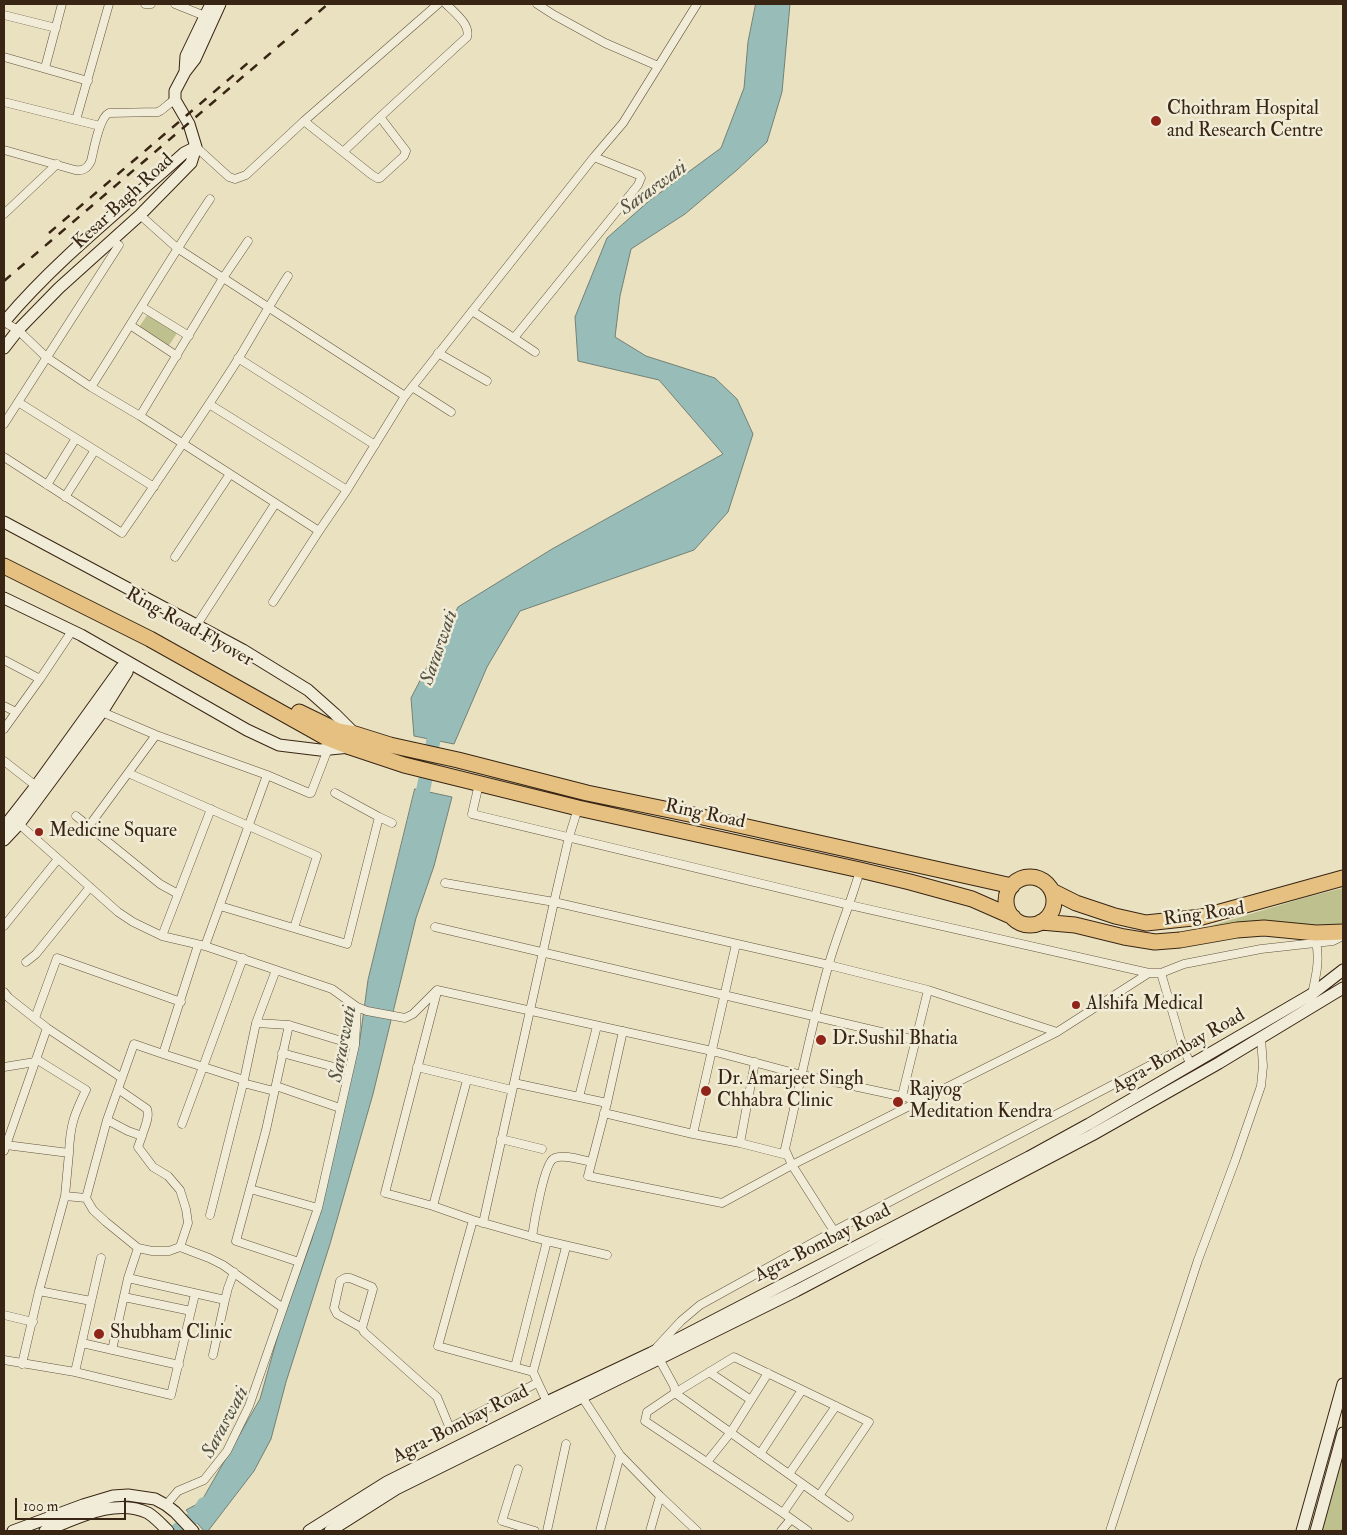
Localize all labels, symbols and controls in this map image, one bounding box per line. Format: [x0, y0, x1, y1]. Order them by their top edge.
place label: Choithram Hospital and Research Centre [1167, 99, 1323, 143]
marker: Choithram Hospital and Research Centre [1149, 114, 1163, 128]
street label: Kesar Bagh Road [69, 149, 179, 255]
water label: Saraswati [616, 156, 692, 222]
street label: Ring Road Flyover [121, 583, 257, 673]
water label: Saraswati [416, 607, 464, 689]
street label: Ring Road [663, 795, 747, 835]
place label: Medicine Square [49, 821, 177, 843]
marker: Medicine Square [33, 826, 45, 838]
street label: Ring Road [1162, 898, 1246, 932]
place label: Alshifa Medical [1086, 994, 1203, 1016]
marker: Alshifa Medical [1070, 999, 1082, 1011]
water label: Saraswati [325, 1004, 363, 1084]
street label: Agra-Bombay Road [1109, 1005, 1249, 1099]
place label: Dr.Sushil Bhatia [832, 1029, 958, 1051]
marker: Dr.Sushil Bhatia [814, 1033, 828, 1047]
place label: Dr. Amarjeet Singh Chhabra Clinic [717, 1069, 864, 1113]
place label: Rajyog Meditation Kendra [909, 1080, 1052, 1124]
marker: Dr. Amarjeet Singh Chhabra Clinic [699, 1084, 713, 1098]
marker: Rajyog Meditation Kendra [891, 1095, 905, 1109]
street label: Agra-Bombay Road [751, 1200, 895, 1288]
place label: Shubham Clinic [110, 1323, 232, 1345]
marker: Shubham Clinic [92, 1327, 106, 1341]
street label: Agra-Bombay Road [389, 1381, 533, 1469]
water label: Saraswati [197, 1383, 255, 1463]
scale bar [18, 1488, 129, 1520]
text: 100 m [23, 1497, 58, 1516]

